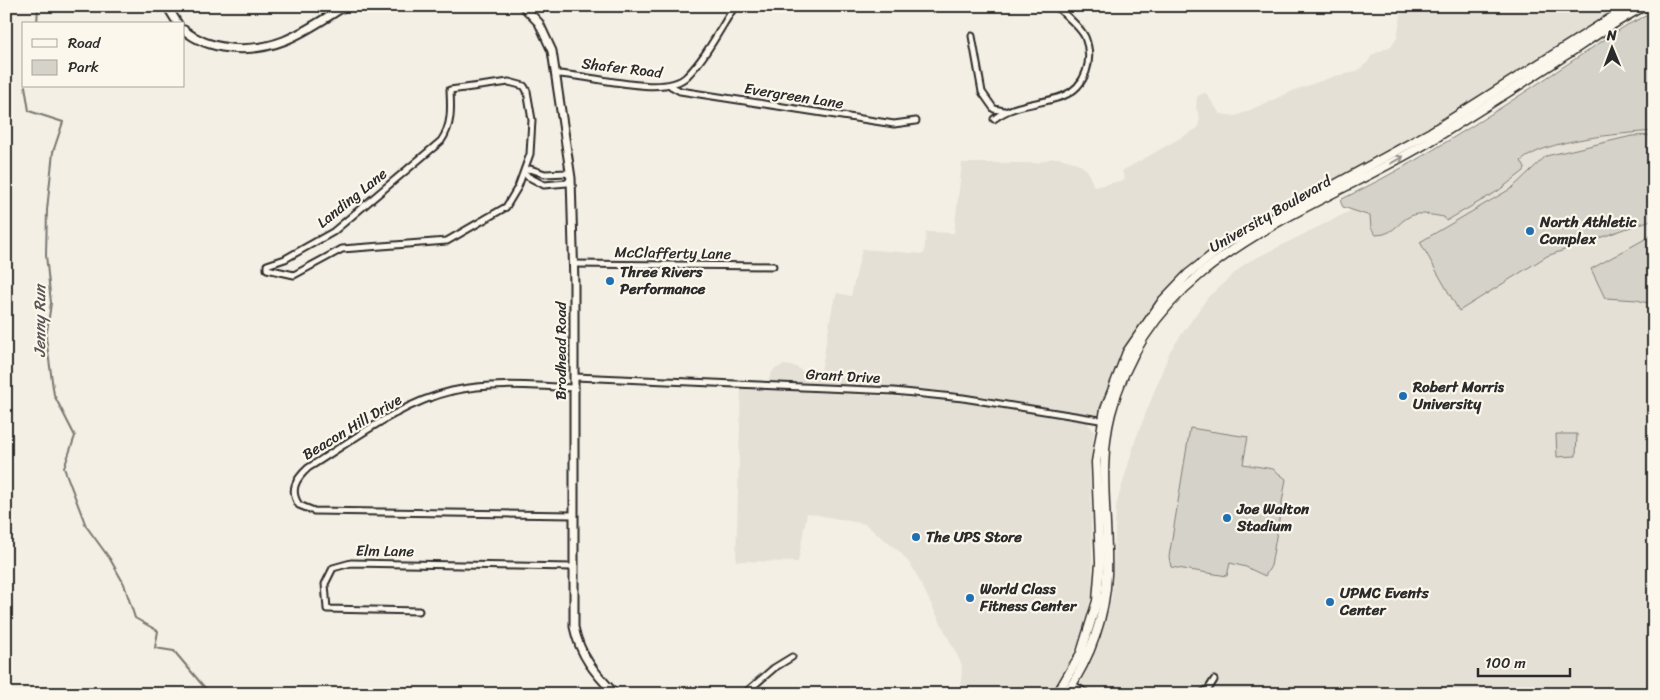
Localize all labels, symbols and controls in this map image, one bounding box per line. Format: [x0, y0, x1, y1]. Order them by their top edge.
legend [22, 22, 185, 88]
north arrow [1588, 22, 1638, 72]
text: N [1606, 23, 1617, 48]
text: Road [68, 30, 101, 56]
street label: Shafer Road [580, 50, 665, 86]
text: Park [68, 54, 99, 80]
street label: Evergreen Lane [743, 75, 846, 117]
one-way arrow [1389, 155, 1403, 165]
street label: Landing Lane [311, 161, 393, 235]
street label: University Boulevard [1204, 168, 1337, 260]
place label: North Athletic Complex [1539, 209, 1637, 252]
marker: North Athletic Complex [1524, 225, 1536, 237]
street label: McClafferty Lane [614, 239, 732, 267]
place label: Three Rivers Performance [620, 259, 706, 302]
marker: Three Rivers Performance [604, 275, 616, 287]
water label: Jenny Run [25, 283, 54, 357]
street label: Brodhead Road [548, 301, 574, 400]
street label: Grant Drive [805, 361, 881, 391]
place label: Robert Morris University [1412, 374, 1505, 417]
street label: Beacon Hill Drive [297, 387, 407, 467]
marker: Robert Morris University [1397, 390, 1409, 402]
place label: Joe Walton Stadium [1236, 496, 1310, 539]
marker: Joe Walton Stadium [1221, 512, 1233, 524]
place label: The UPS Store [926, 524, 1022, 550]
marker: The UPS Store [910, 531, 922, 543]
street label: Elm Lane [356, 537, 415, 565]
place label: World Class Fitness Center [979, 576, 1078, 619]
place label: UPMC Events Center [1339, 580, 1430, 623]
marker: World Class Fitness Center [964, 592, 976, 604]
marker: UPMC Events Center [1324, 596, 1336, 608]
scale bar [1478, 645, 1570, 677]
text: 100 m [1485, 650, 1526, 676]

